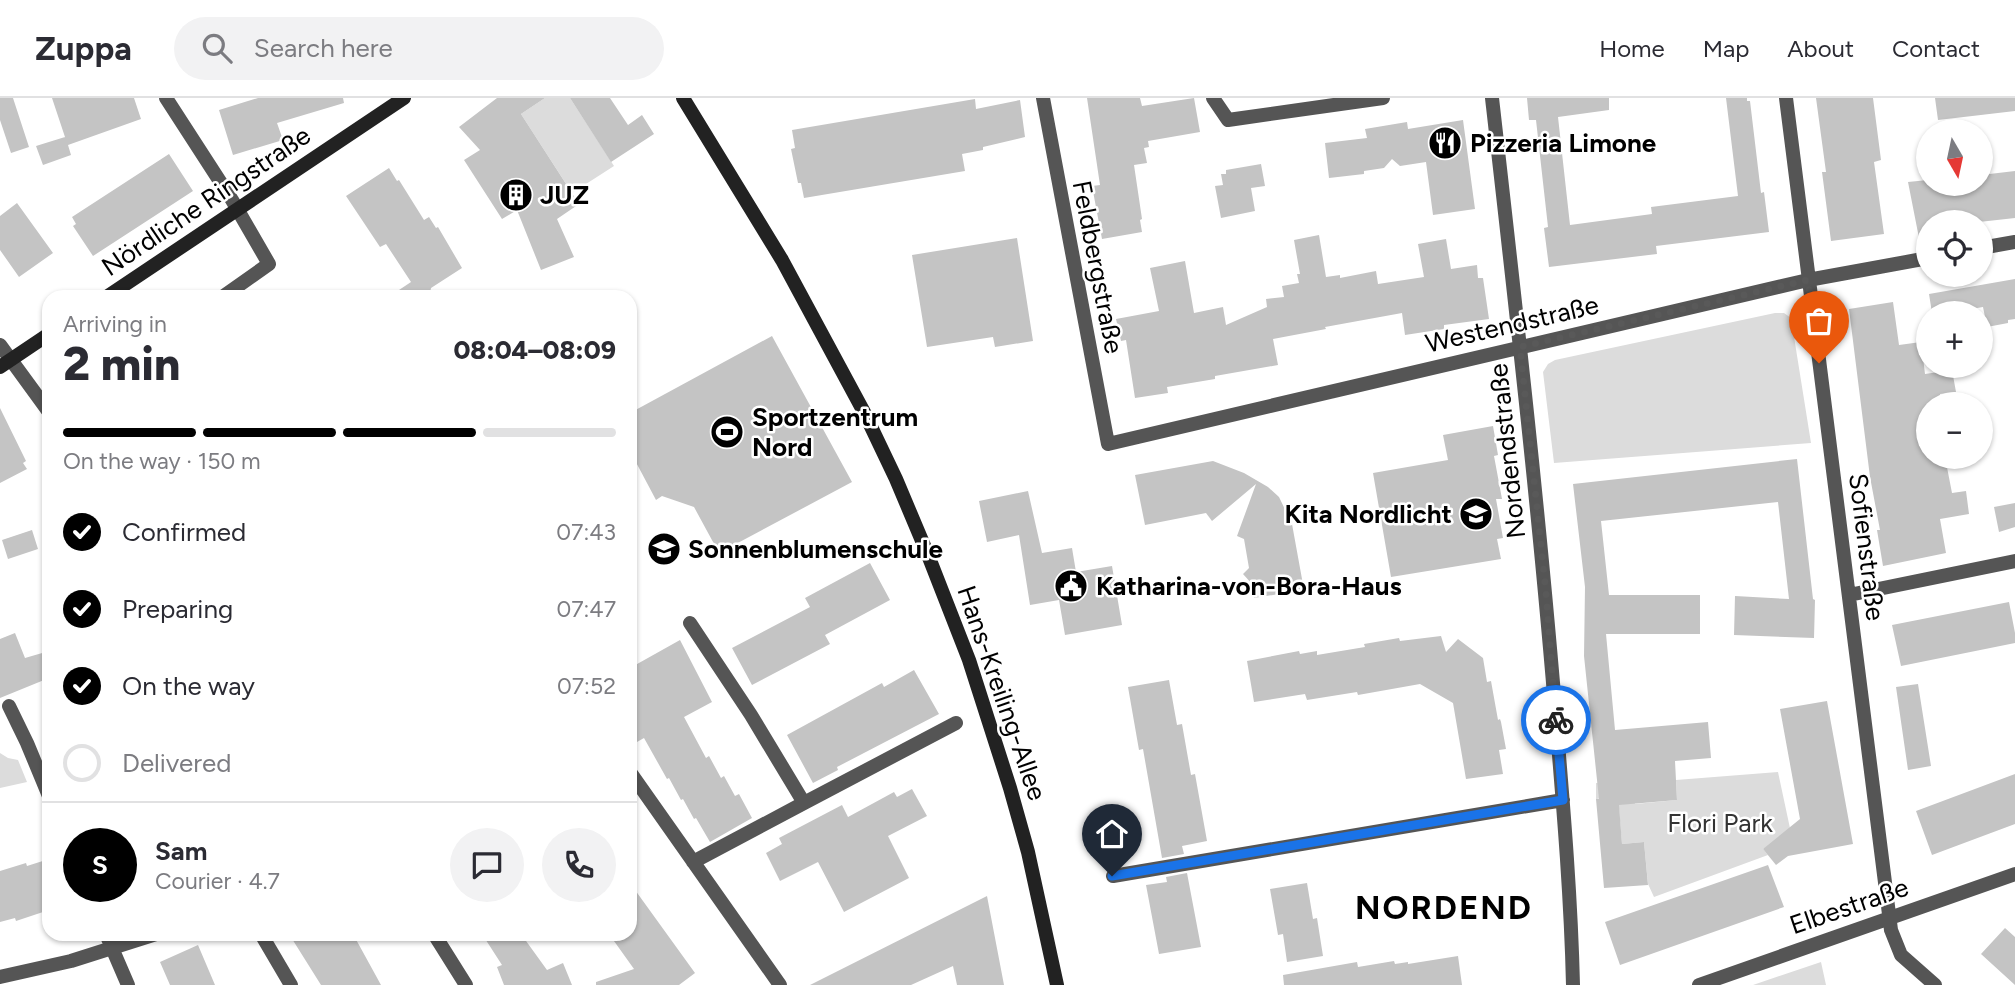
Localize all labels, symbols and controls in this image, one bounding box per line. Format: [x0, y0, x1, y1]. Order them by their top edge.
search box [174, 17, 664, 80]
text: Zuppa [35, 29, 132, 68]
icon: search [198, 29, 236, 67]
text: Search here [254, 32, 393, 64]
text: Home [1599, 34, 1665, 63]
text: Map [1703, 34, 1749, 63]
text: About [1787, 34, 1854, 63]
text: Contact [1892, 34, 1980, 63]
street label: Nördliche Ringstraße [95, 119, 317, 283]
north arrow [1916, 119, 1993, 196]
map controls [1916, 119, 1993, 469]
restaurant icon: Pizzeria Limone [1426, 124, 1464, 162]
place label: Pizzeria Limone [1470, 127, 1656, 159]
building icon: JUZ [497, 176, 535, 214]
street label: Feldbergstraße [1066, 178, 1130, 356]
place label: JUZ [540, 179, 589, 211]
button: locate [1916, 210, 1993, 287]
street label: Westendstraße [1422, 289, 1602, 359]
pin [1789, 291, 1849, 363]
button: + [1916, 301, 1993, 378]
icon: bag [1800, 302, 1838, 340]
text: Arriving in [63, 310, 167, 338]
text: 08:04–08:09 [453, 334, 616, 366]
text: 2 min [63, 336, 180, 392]
street label: Nordendstraße [1482, 362, 1532, 540]
button: − [1916, 392, 1993, 469]
place label: Sportzentrum Nord [752, 401, 918, 463]
sports icon: Sportzentrum Nord [708, 413, 746, 451]
text: On the way · 150 m [63, 447, 260, 475]
street label: Sofienstraße [1842, 471, 1892, 623]
school or university icon: Kita Nordlicht [1457, 495, 1495, 533]
place label: Kita Nordlicht [1284, 498, 1452, 530]
icon: check [63, 513, 101, 551]
text: Confirmed [122, 516, 246, 548]
text: 07:43 [556, 518, 616, 546]
school or university icon: Sonnenblumenschule [645, 530, 683, 568]
place label: Sonnenblumenschule [688, 533, 943, 565]
public building icon: Katharina-von-Bora-Haus [1052, 567, 1090, 605]
place label: Katharina-von-Bora-Haus [1096, 570, 1402, 602]
street label: Hans-Kreiling-Allee [950, 581, 1054, 805]
icon: check [63, 590, 101, 628]
text: Preparing [122, 593, 233, 625]
text: 07:47 [556, 595, 616, 623]
icon: check [63, 667, 101, 705]
text: On the way [122, 670, 255, 702]
text: 07:52 [557, 672, 616, 700]
courier [1521, 685, 1591, 755]
icon: bike [1537, 701, 1575, 739]
text: Delivered [122, 747, 231, 779]
pin [1082, 804, 1142, 876]
park label: Flori Park [1667, 807, 1773, 839]
icon: home [1093, 815, 1131, 853]
button: chat [450, 828, 524, 902]
button: phone [542, 828, 616, 902]
text: Sam [155, 835, 207, 867]
text: S [92, 849, 108, 881]
text: Courier · 4.7 [155, 867, 280, 895]
street label: Elbestraße [1785, 871, 1913, 941]
district label: NORDEND [1355, 888, 1533, 927]

